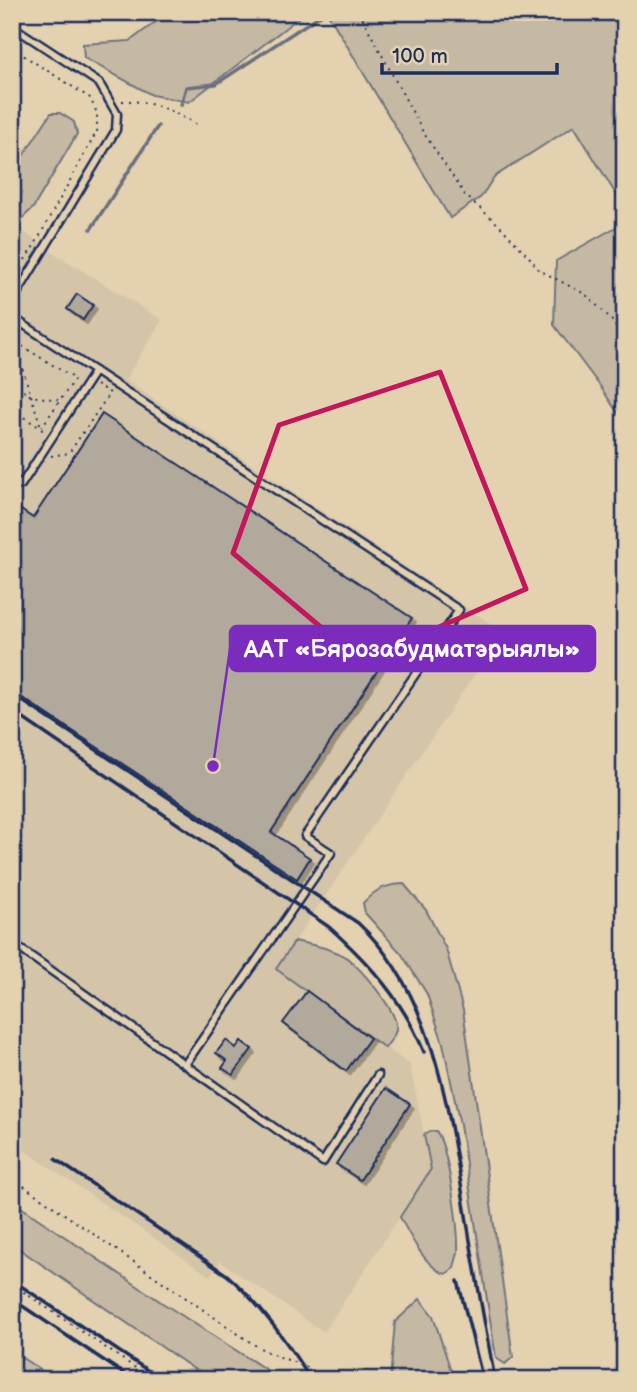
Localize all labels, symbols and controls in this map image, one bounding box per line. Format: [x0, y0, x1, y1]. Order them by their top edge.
scale bar [382, 32, 556, 76]
text: 100 m [392, 44, 448, 69]
callout: ААТ «Бярозабудматэрыялы» [230, 626, 595, 671]
text: ААТ «Бярозабудматэрыялы» [243, 635, 580, 664]

